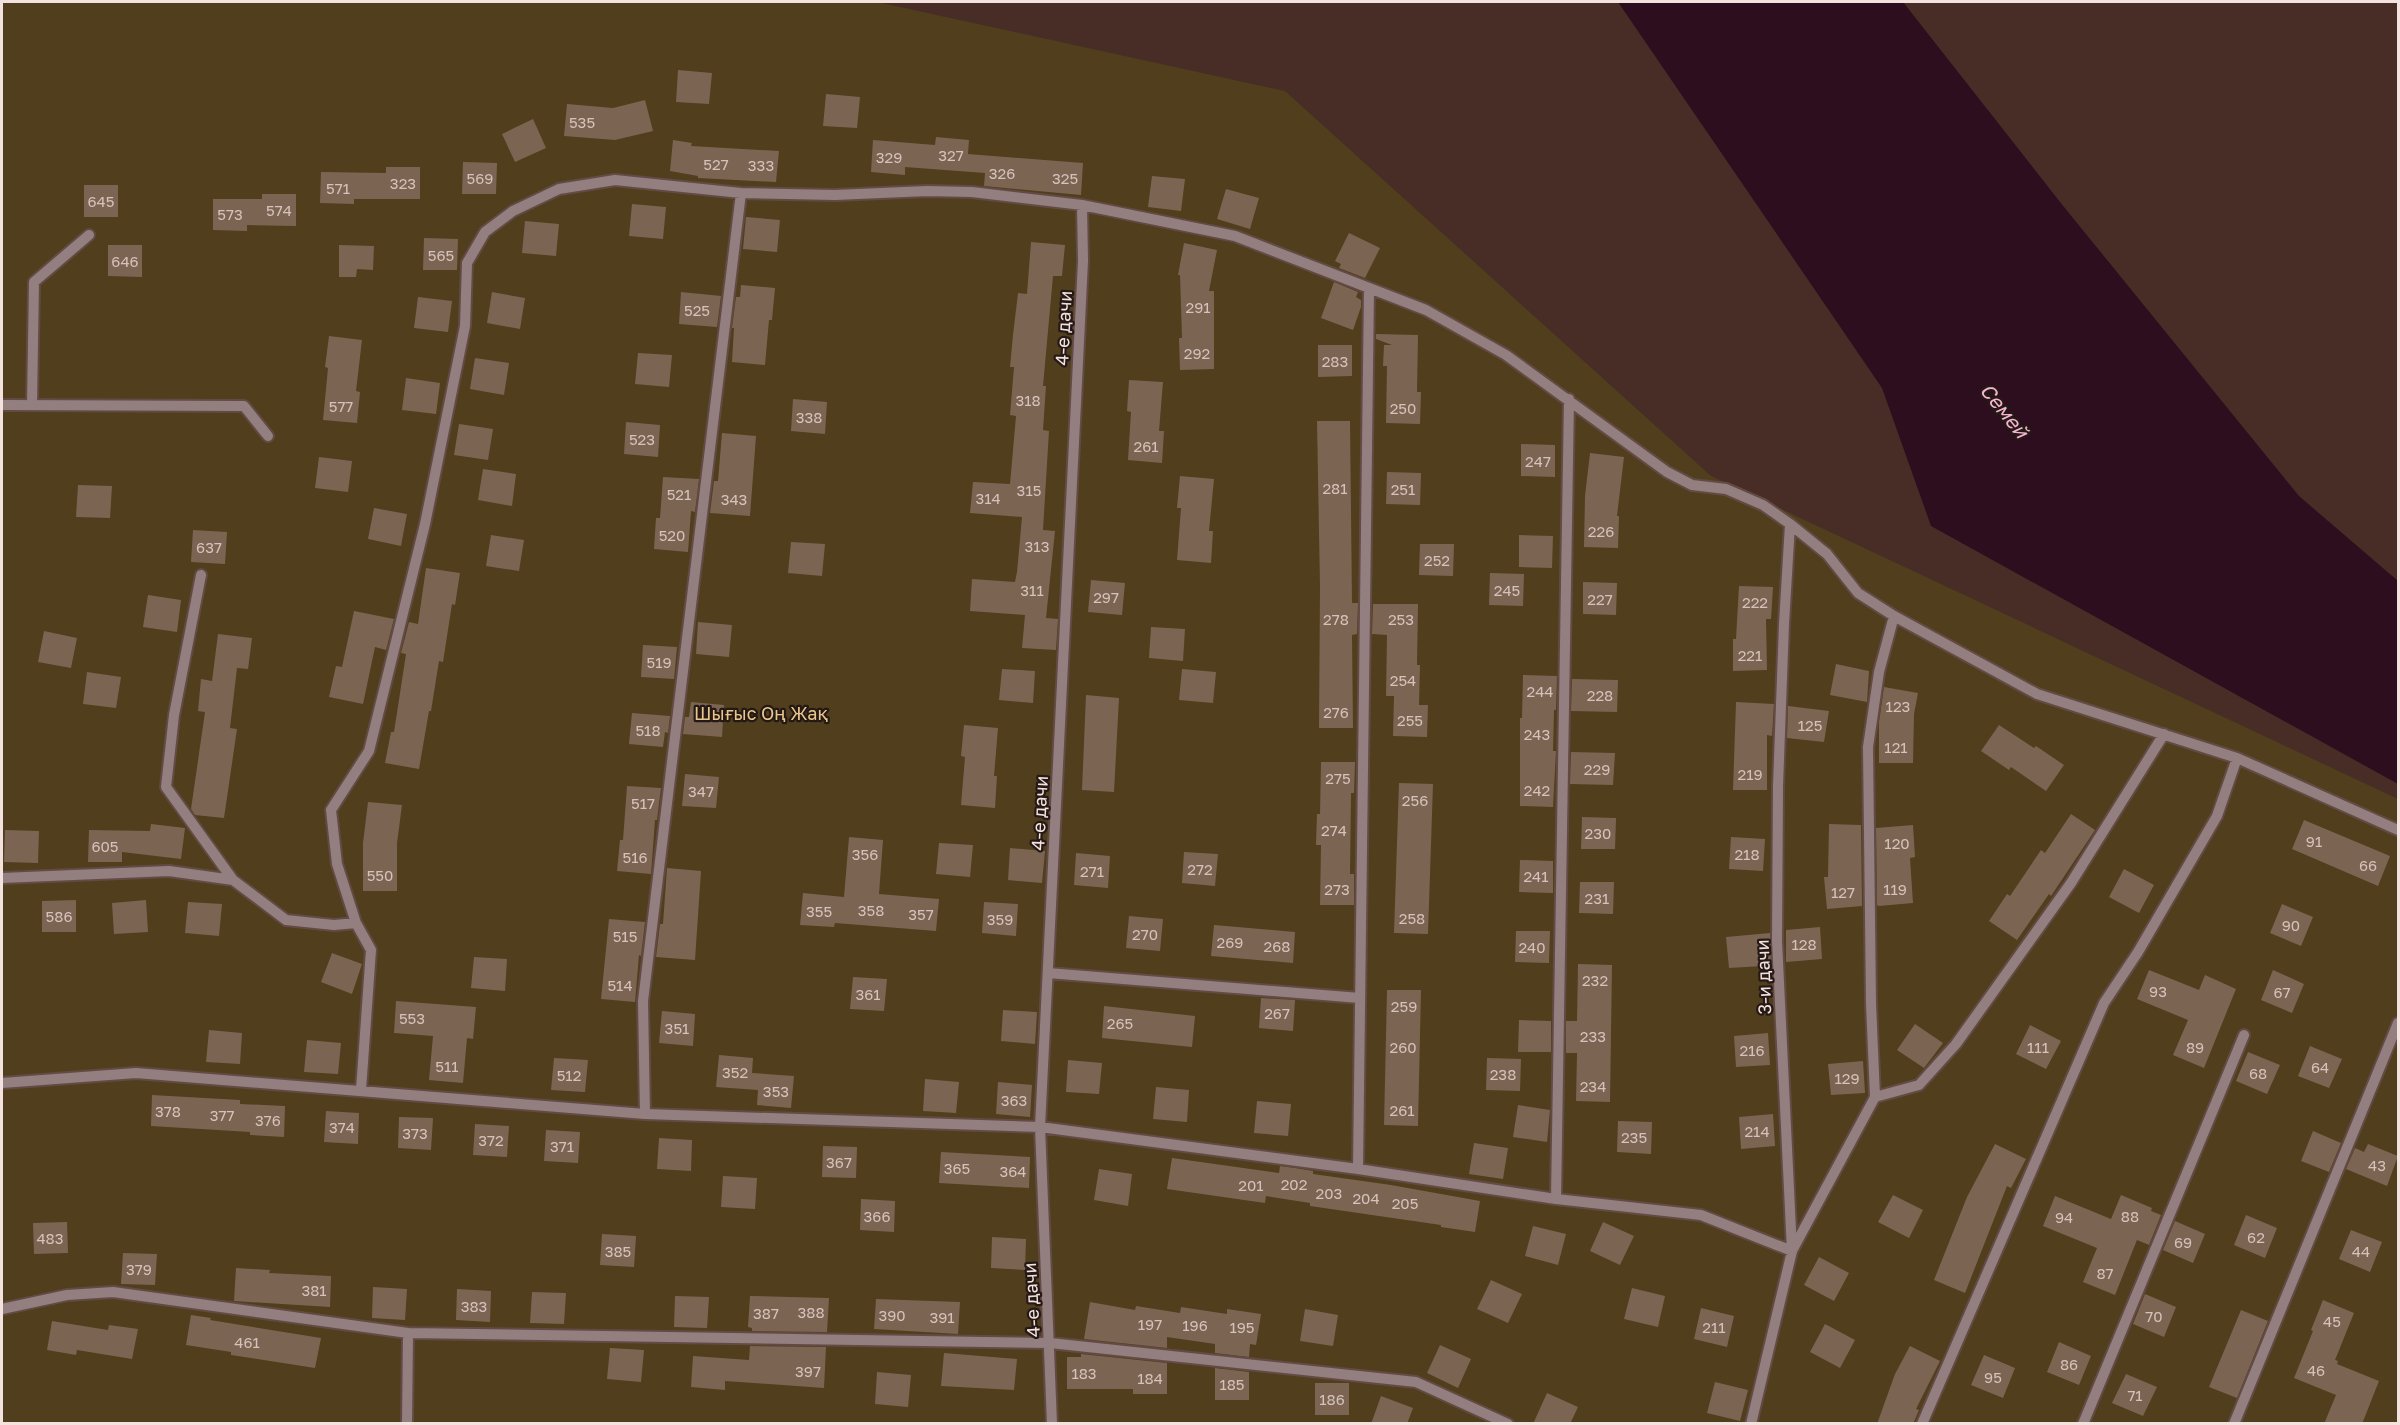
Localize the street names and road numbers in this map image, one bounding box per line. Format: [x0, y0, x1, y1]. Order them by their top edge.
street label: 4-е дачи [1050, 290, 1076, 366]
street label: 4-е дачи [1026, 775, 1052, 851]
street label: 3-и дачи [1751, 939, 1775, 1015]
street label: 4-е дачи [1018, 1262, 1044, 1338]

